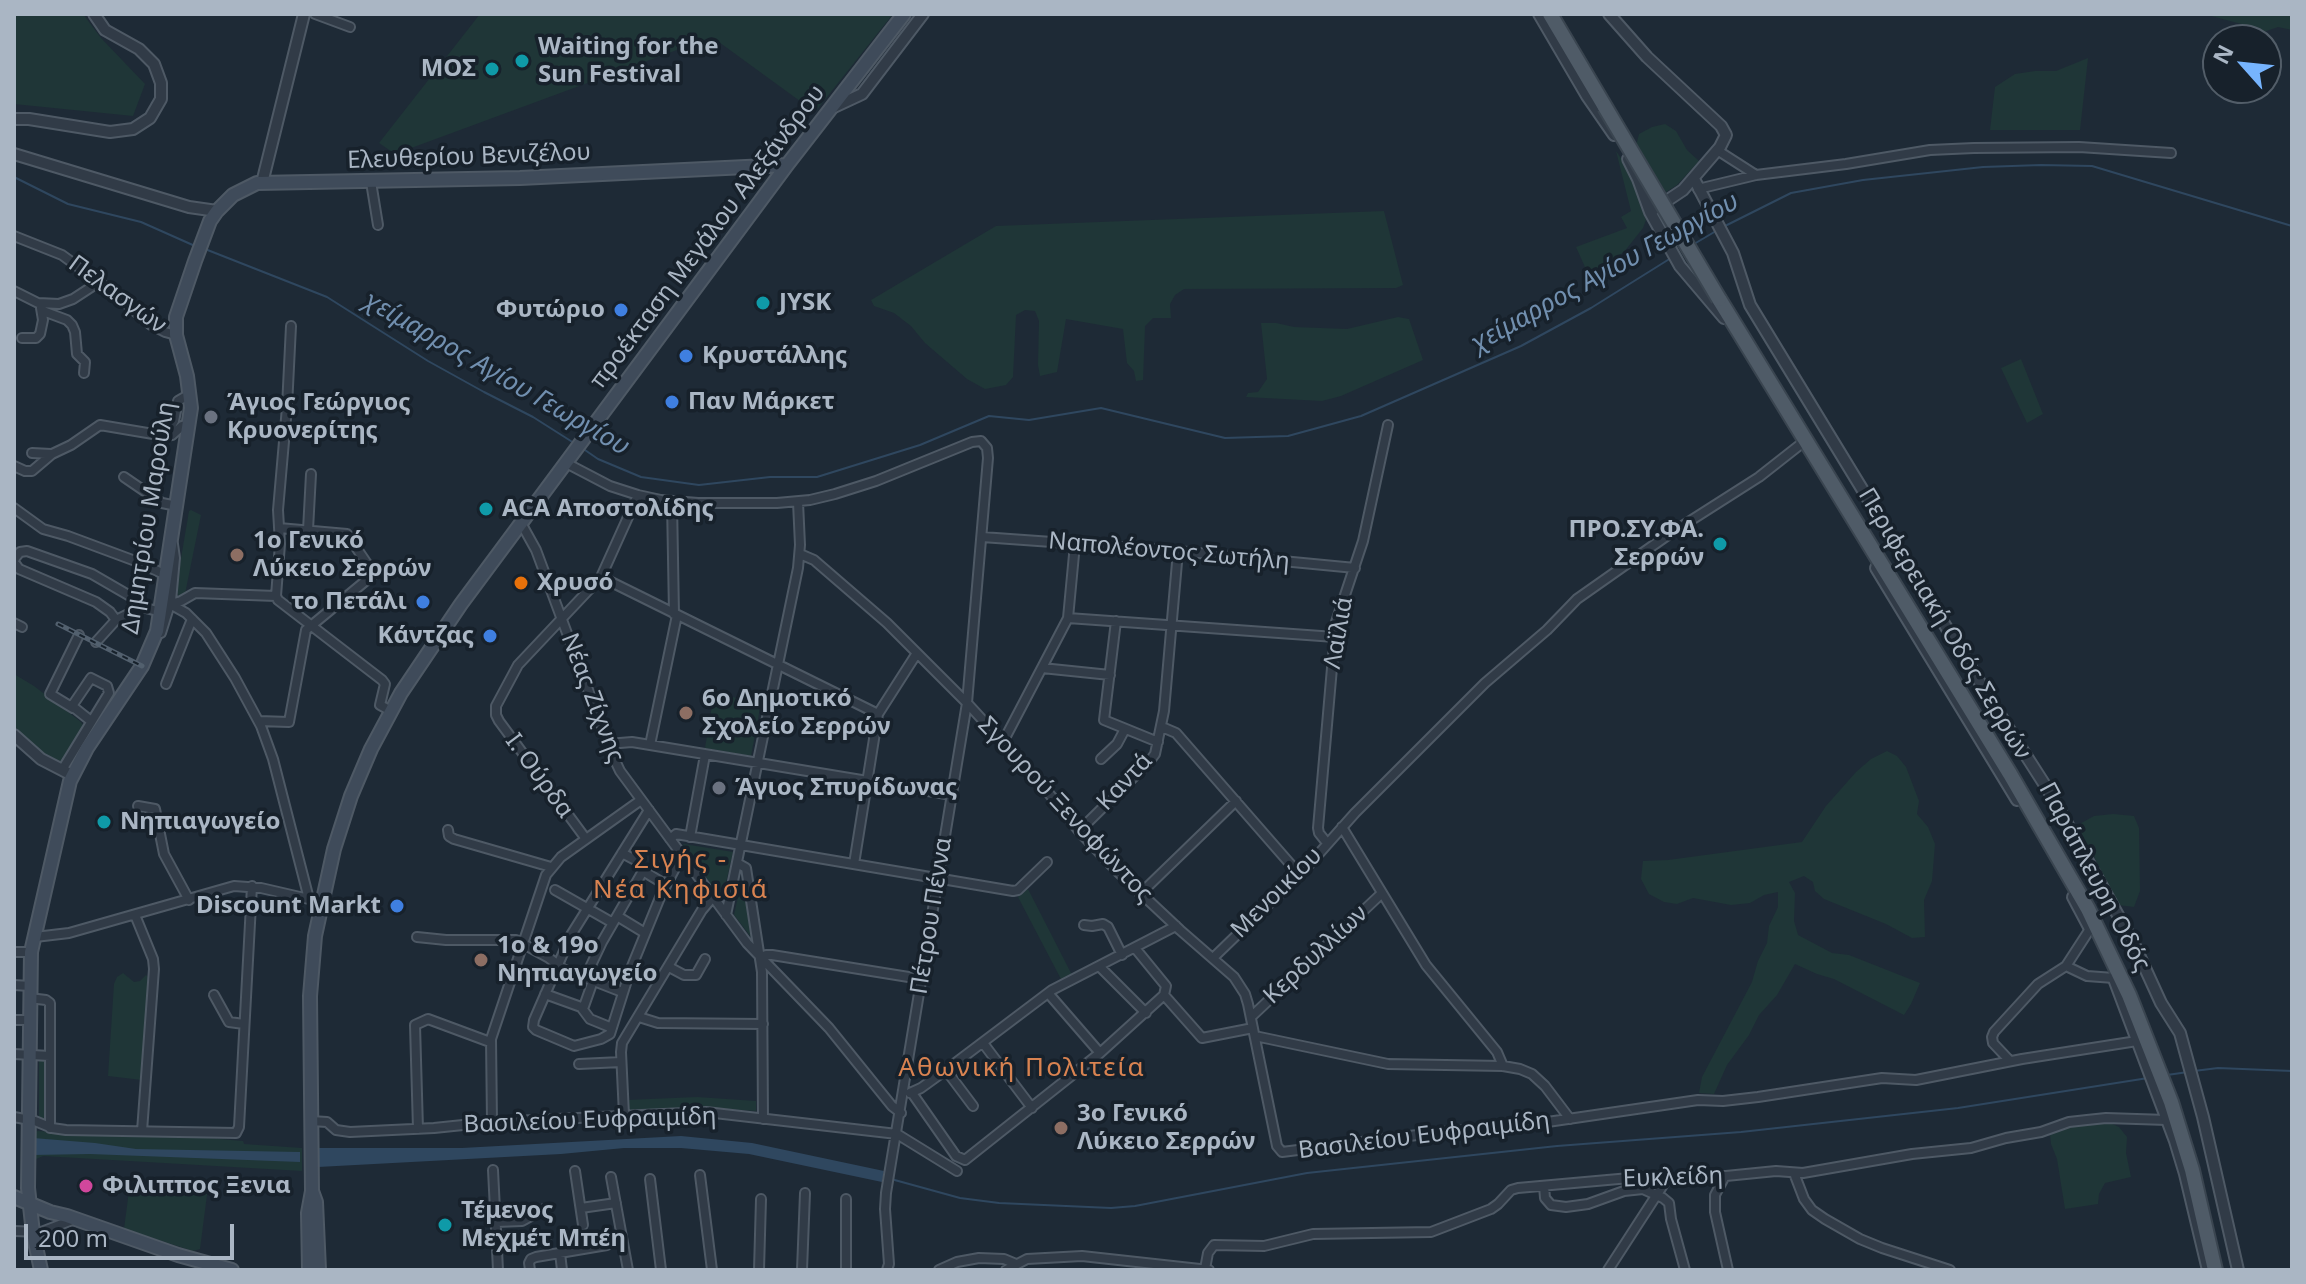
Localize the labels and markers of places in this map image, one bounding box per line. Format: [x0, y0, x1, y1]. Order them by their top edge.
place label: Waiting for the Sun Festival [538, 33, 718, 89]
marker: Waiting for the Sun Festival [513, 52, 531, 70]
place label: ΜΟΣ [421, 55, 476, 83]
marker: ΜΟΣ [483, 60, 501, 78]
place label: JYSK [779, 289, 831, 317]
marker: JYSK [754, 294, 772, 312]
place label: Φυτώριο [496, 296, 605, 324]
marker: Φυτώριο [612, 301, 630, 319]
place label: Κρυστάλλης [702, 342, 847, 370]
marker: Κρυστάλλης [677, 347, 695, 365]
place label: Παν Μάρκετ [688, 388, 835, 416]
place label: Άγιος Γεώργιος Κρυονερίτης [227, 389, 411, 445]
marker: Παν Μάρκετ [663, 393, 681, 411]
marker: Άγιος Γεώργιος Κρυονερίτης [202, 408, 220, 426]
place label: ACA Αποστολίδης [502, 495, 714, 523]
marker: ACA Αποστολίδης [477, 500, 495, 518]
place label: ΠΡΟ.ΣΥ.ΦΑ. Σερρών [1569, 516, 1704, 572]
place label: 1ο Γενικό Λύκειο Σερρών [253, 527, 431, 583]
marker: ΠΡΟ.ΣΥ.ΦΑ. Σερρών [1711, 535, 1729, 553]
marker: 1ο Γενικό Λύκειο Σερρών [228, 546, 246, 564]
place label: Χρυσό [537, 569, 613, 597]
marker: Χρυσό [512, 574, 530, 592]
place label: το Πετάλι [291, 588, 407, 616]
marker: το Πετάλι [414, 593, 432, 611]
place label: Κάντζας [378, 622, 474, 650]
marker: Κάντζας [481, 627, 499, 645]
place label: 6ο Δημοτικό Σχολείο Σερρών [702, 685, 891, 741]
marker: 6ο Δημοτικό Σχολείο Σερρών [677, 704, 695, 722]
place label: Άγιος Σπυρίδωνας [735, 774, 957, 802]
marker: Άγιος Σπυρίδωνας [710, 779, 728, 797]
place label: Νηπιαγωγείο [120, 808, 280, 836]
marker: Νηπιαγωγείο [95, 813, 113, 831]
place label: Discount Markt [196, 892, 381, 920]
marker: Discount Markt [388, 897, 406, 915]
place label: 1ο & 19ο Νηπιαγωγείο [497, 932, 657, 988]
marker: 1ο & 19ο Νηπιαγωγείο [472, 951, 490, 969]
place label: 3ο Γενικό Λύκειο Σερρών [1077, 1100, 1255, 1156]
marker: 3ο Γενικό Λύκειο Σερρών [1052, 1119, 1070, 1137]
place label: Φιλιππος Ξενια [102, 1172, 291, 1200]
marker: Φιλιππος Ξενια [77, 1177, 95, 1195]
place label: Τέμενος Μεχμέτ Μπέη [461, 1197, 626, 1253]
marker: Τέμενος Μεχμέτ Μπέη [436, 1216, 454, 1234]

